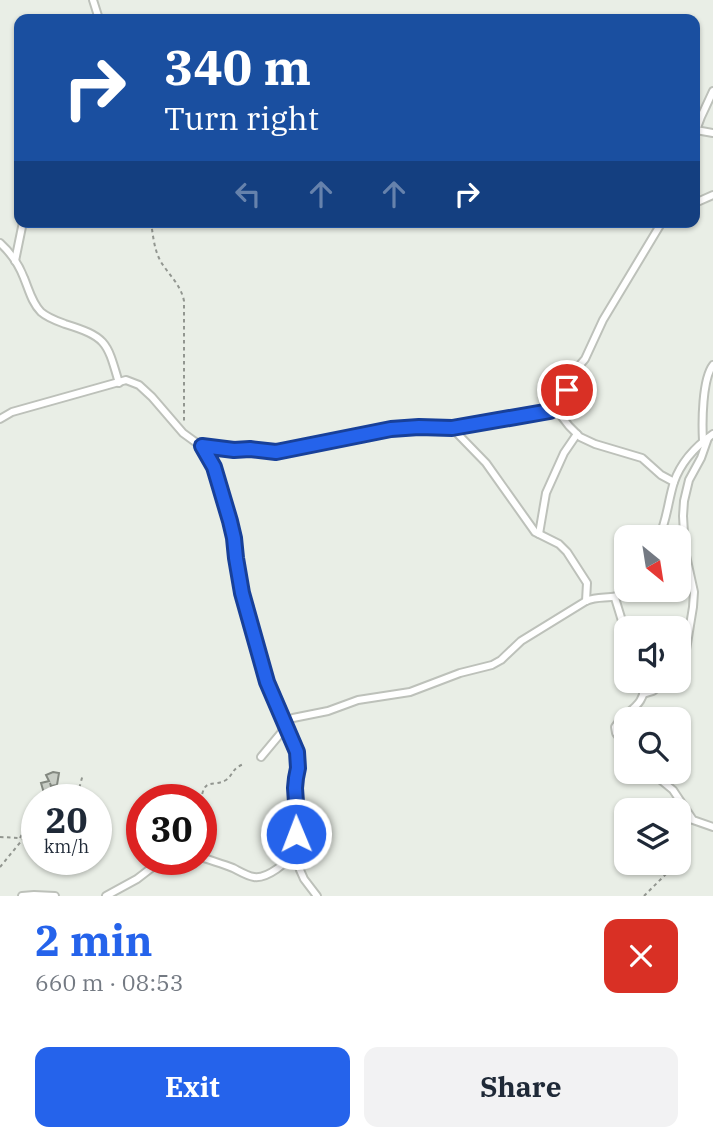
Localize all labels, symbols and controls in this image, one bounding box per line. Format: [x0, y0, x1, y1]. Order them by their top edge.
text: 340 m [164, 35, 311, 98]
icon: right [49, 42, 140, 133]
text: Turn right [164, 97, 319, 139]
icon: left [229, 175, 267, 213]
icon: ahead [302, 175, 340, 213]
icon: ahead [375, 175, 413, 213]
icon: right [448, 175, 486, 213]
pin [537, 360, 597, 420]
icon: arrive [548, 371, 586, 409]
north arrow [614, 525, 691, 602]
map controls [614, 525, 691, 875]
button: sound [614, 616, 691, 693]
button: search [614, 707, 691, 784]
speed limit sign: 30 [126, 784, 217, 875]
text: 20 [45, 797, 88, 843]
position arrow [259, 797, 333, 871]
button: layers [614, 798, 691, 875]
text: km/h [44, 835, 89, 858]
text: 2 min [35, 913, 153, 968]
button: close [604, 919, 678, 993]
text: 660 m · 08:53 [35, 967, 184, 997]
button: Exit [35, 1047, 350, 1127]
button: Share [364, 1047, 678, 1127]

